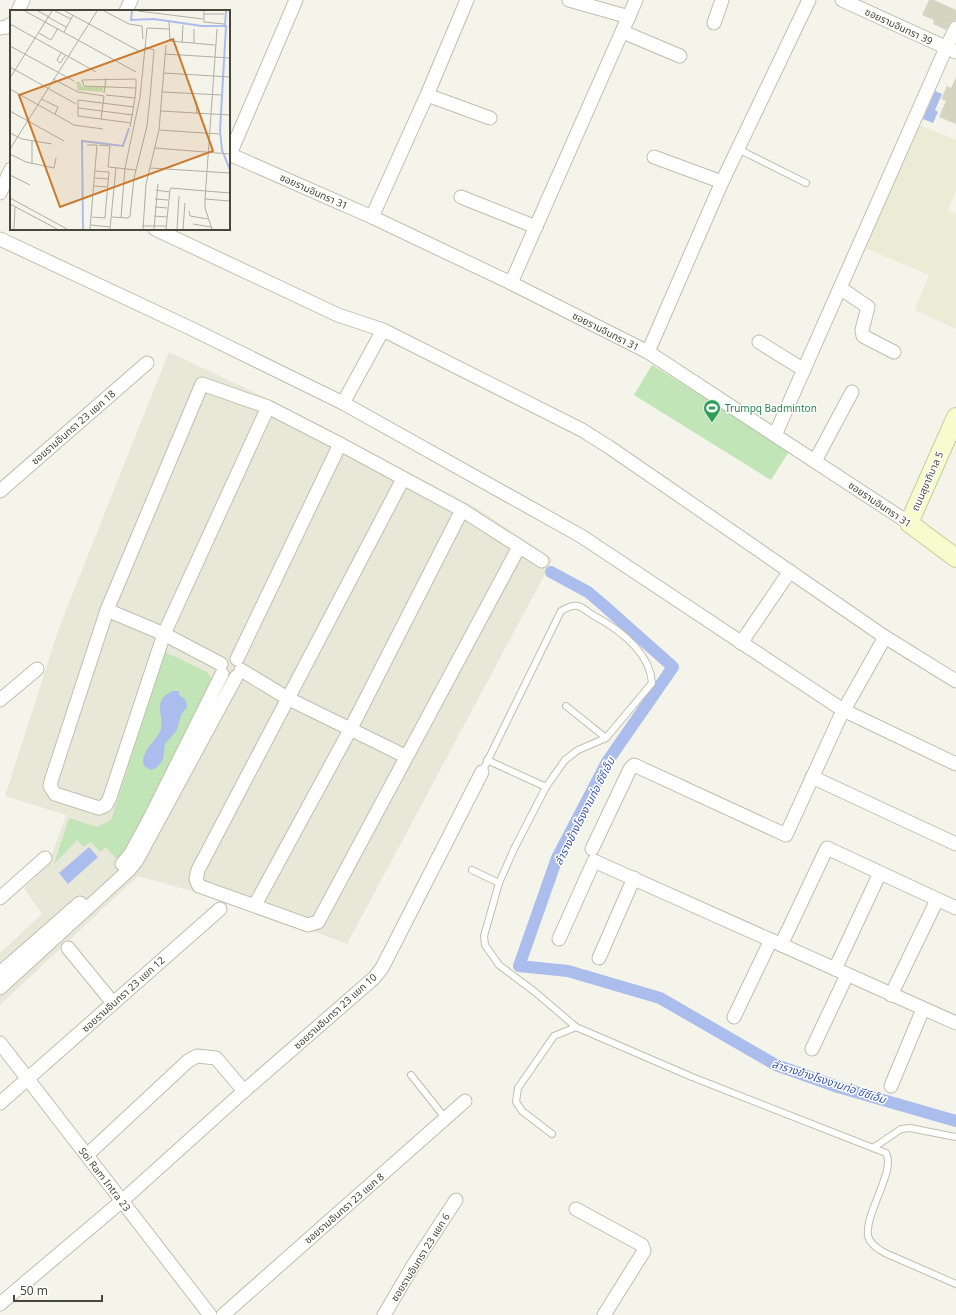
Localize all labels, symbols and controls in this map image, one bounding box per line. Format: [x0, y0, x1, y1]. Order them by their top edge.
street label: ซอยรามอินทรา 39 [863, 4, 935, 48]
inset map [10, 10, 230, 230]
street label: ซอยรามอินทรา 31 [278, 170, 350, 212]
street label: ซอยรามอินทรา 31 [570, 308, 642, 354]
street label: ซอยรามอินทรา 23 แยก 18 [28, 386, 118, 467]
sports icon: Trumpq Badminton [702, 398, 722, 423]
place label: Trumpq Badminton [725, 401, 817, 415]
street label: ถนนสุขาภิบาล 5 [908, 449, 946, 513]
street label: ซอยรามอินทรา 31 [846, 478, 914, 530]
water label: ลำรางข้างโรงงานท่อ ซีซีเอ็ม [550, 754, 618, 867]
street label: ซอยรามอินทรา 23 แยก 12 [78, 953, 168, 1035]
street label: ซอยรามอินทรา 23 แยก 10 [290, 970, 380, 1052]
water label: ลำรางข้างโรงงานท่อ ซีซีเอ็ม [770, 1056, 889, 1107]
street label: Soi Ram Intra 23 [76, 1144, 134, 1214]
street label: ซอยรามอินทรา 23 แยก 8 [301, 1169, 387, 1247]
street label: ซอยรามอินทรา 23 แยก 6 [387, 1210, 453, 1304]
scale bar [14, 1277, 102, 1303]
text: 50 m [20, 1282, 48, 1299]

